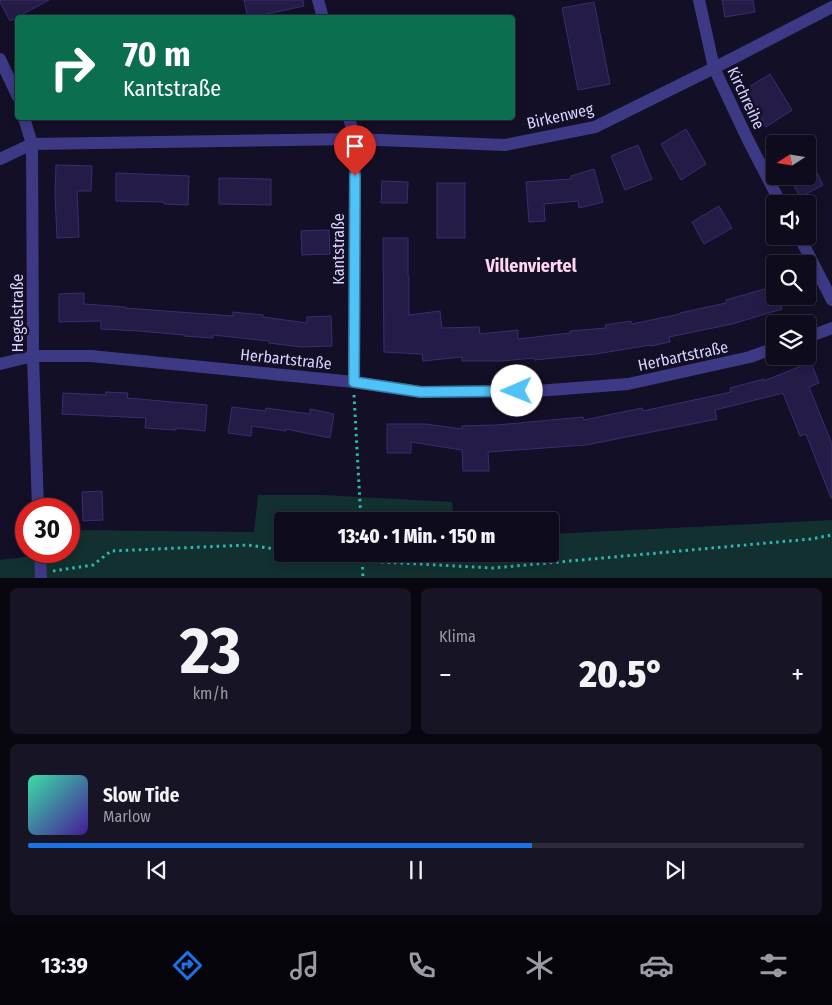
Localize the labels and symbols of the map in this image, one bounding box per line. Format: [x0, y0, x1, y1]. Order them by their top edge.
street label: Kirchreihe [723, 64, 769, 132]
street label: Birkenweg [525, 99, 596, 133]
pin [334, 125, 376, 176]
north arrow [766, 135, 816, 185]
street label: Kantstraße [329, 213, 348, 285]
district label: Villenviertel [484, 255, 577, 277]
street label: Hegelstraße [8, 274, 27, 352]
street label: Herbartstraße [636, 337, 730, 375]
street label: Herbartstraße [239, 345, 333, 373]
position arrow [490, 364, 542, 416]
speed limit sign: 30 [15, 498, 80, 563]

